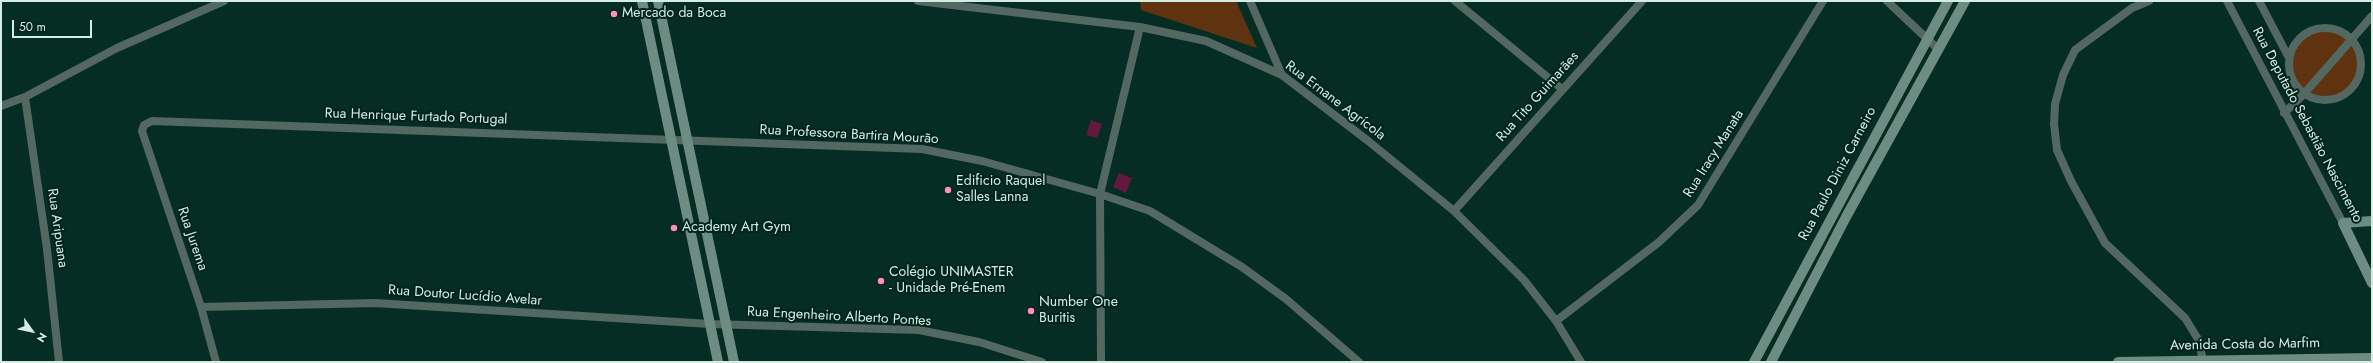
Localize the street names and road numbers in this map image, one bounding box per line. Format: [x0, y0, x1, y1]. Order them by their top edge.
street label: Rua Deputado Sebastião Nascimento [2248, 24, 2366, 226]
street label: Rua Tito Guimarães [1493, 48, 1583, 146]
street label: Rua Ernane Agrícola [1281, 58, 1389, 144]
street label: Rua Paulo Diniz Carneiro [1796, 104, 1880, 244]
street label: Rua Henrique Furtado Portugal [324, 105, 508, 129]
street label: Rua Iracy Manata [1680, 107, 1748, 201]
street label: Rua Professora Bartira Mourão [759, 122, 939, 148]
street label: Rua Aripuana [43, 187, 71, 269]
street label: Rua Jurema [173, 205, 211, 273]
street label: Rua Doutor Lucídio Avelar [387, 282, 543, 310]
street label: Rua Engenheiro Alberto Pontes [746, 304, 932, 330]
street label: Avenida Costa do Marfim [2170, 335, 2320, 355]

